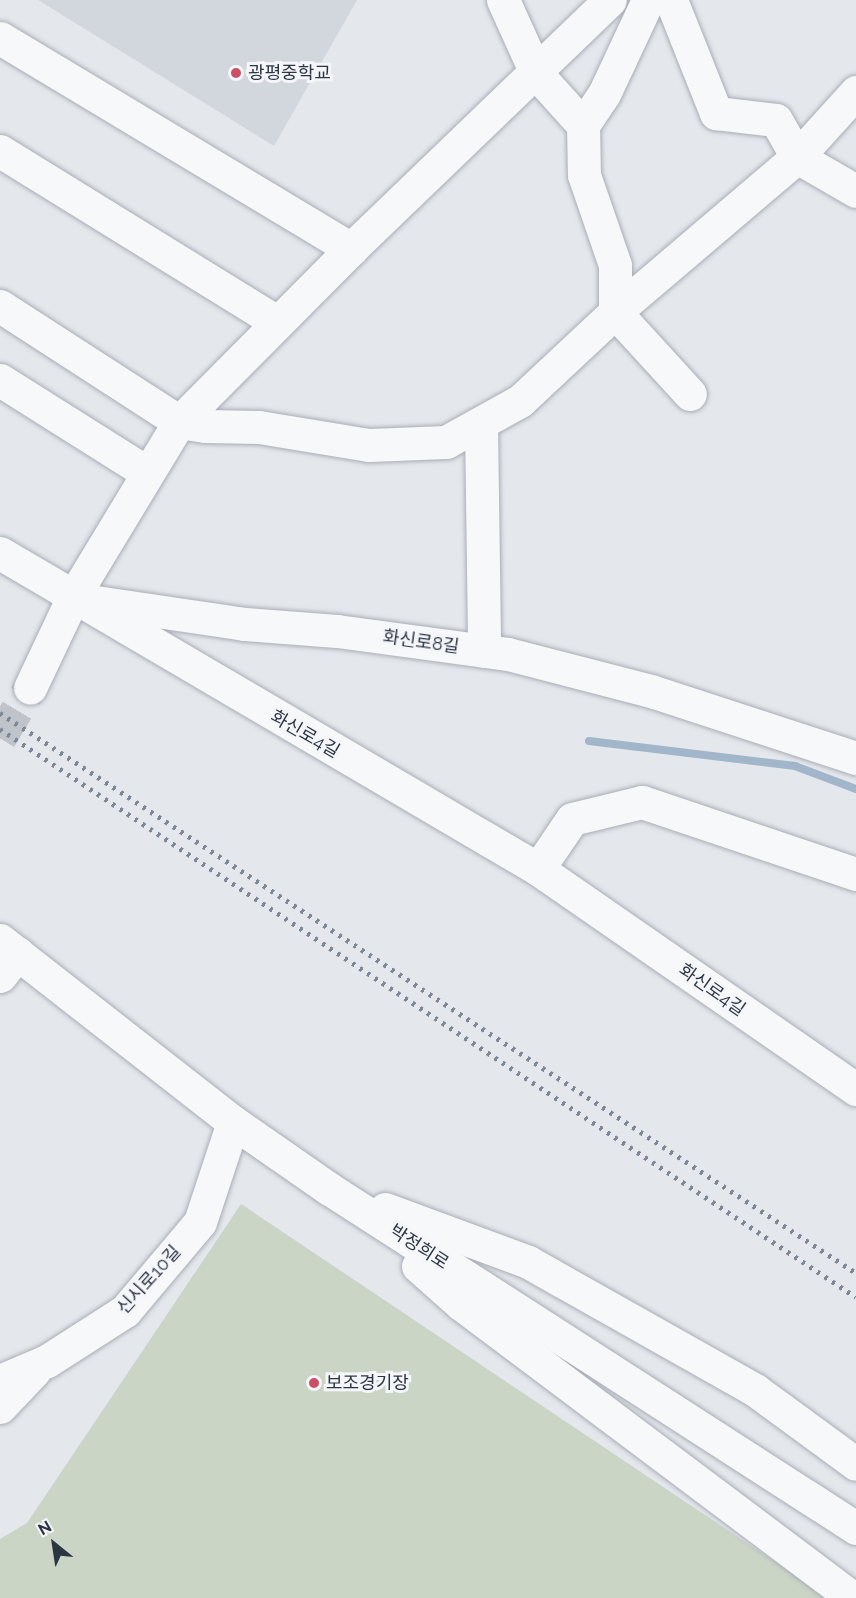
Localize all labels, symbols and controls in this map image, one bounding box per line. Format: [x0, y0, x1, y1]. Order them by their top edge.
place label: 광평중학교 [248, 62, 331, 84]
marker: 광평중학교 [229, 66, 243, 80]
street label: 화신로8길 [381, 626, 461, 658]
street label: 화신로4길 [267, 706, 343, 762]
street label: 화신로4길 [675, 959, 749, 1021]
street label: 박정희로 [385, 1220, 453, 1274]
street label: 신시로10길 [113, 1241, 185, 1319]
place label: 보조경기장 [326, 1372, 409, 1394]
marker: 보조경기장 [307, 1376, 321, 1390]
north arrow [24, 1514, 84, 1574]
text: N [35, 1517, 55, 1539]

